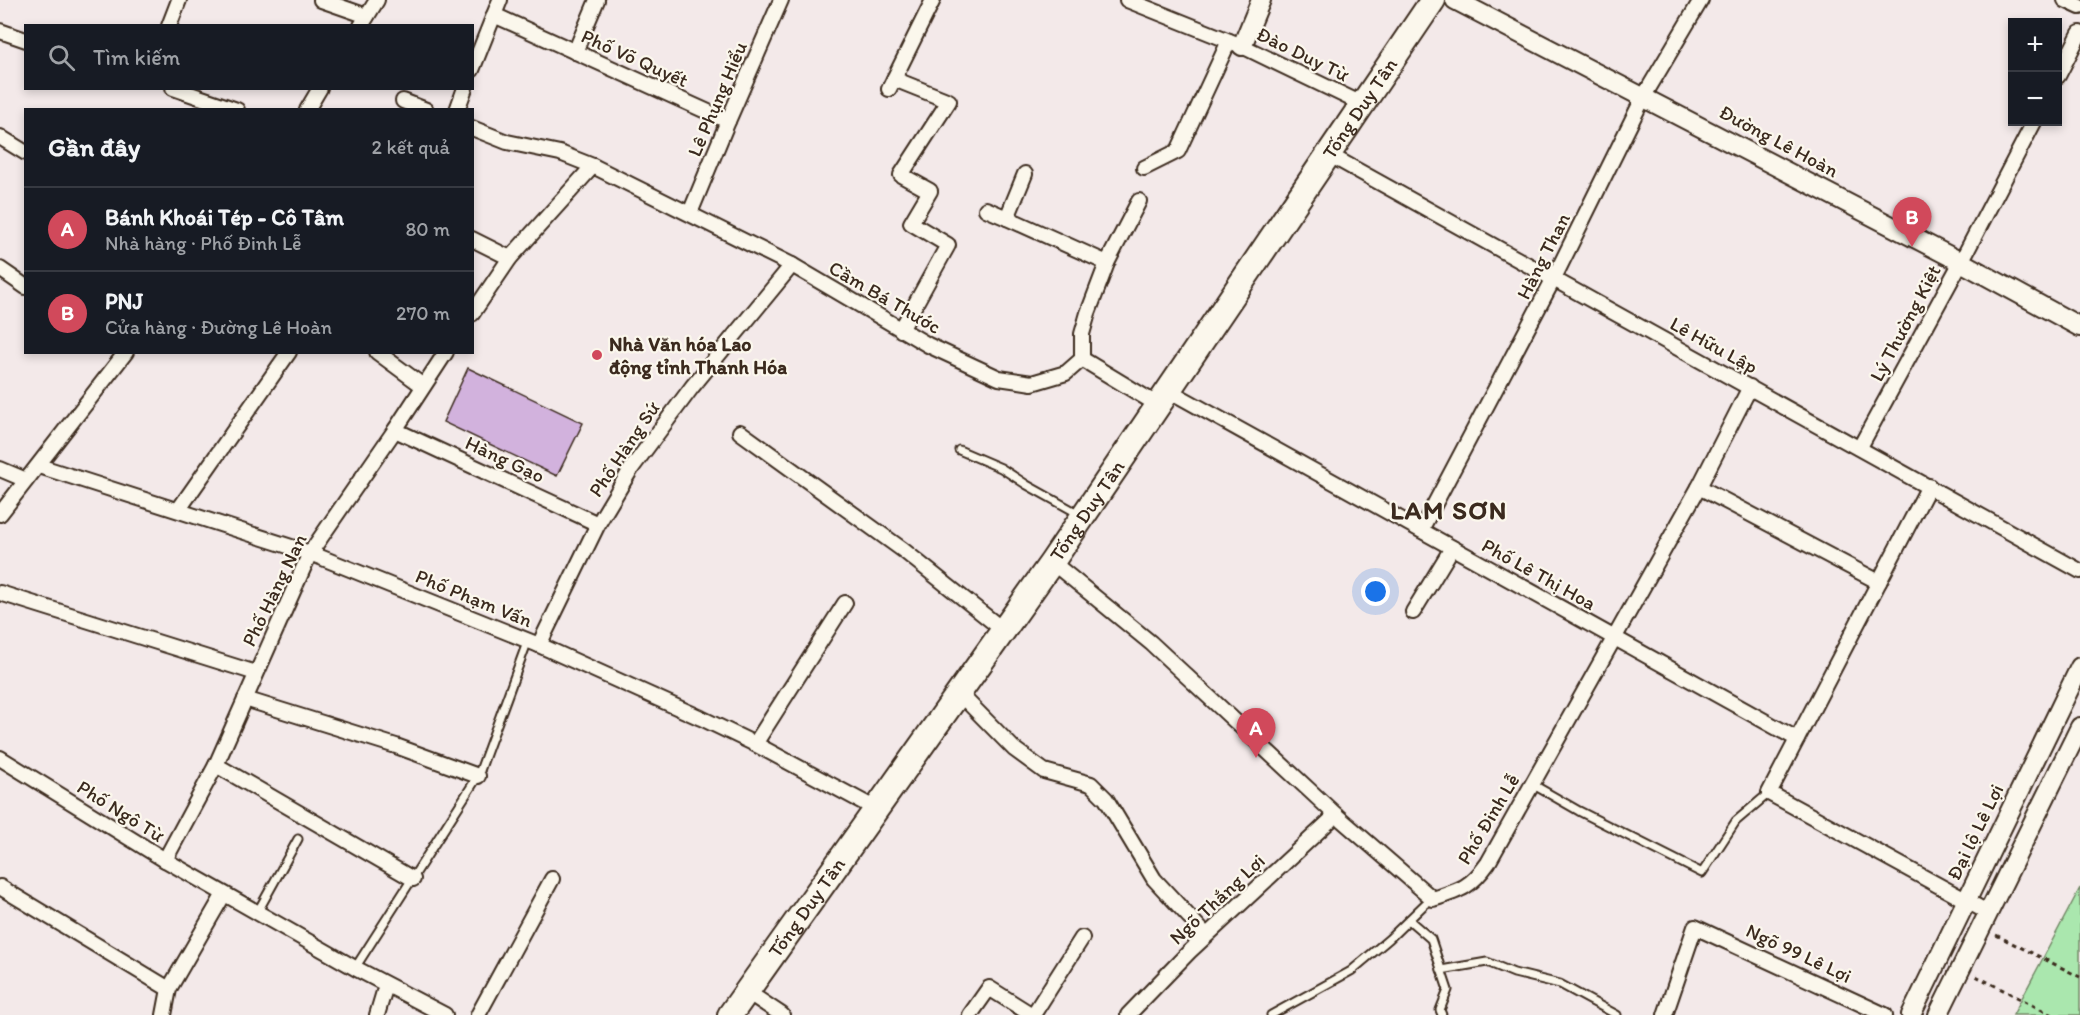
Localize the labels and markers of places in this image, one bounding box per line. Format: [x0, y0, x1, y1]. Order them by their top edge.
pin: B [1892, 198, 1932, 247]
place label: Nhà Văn hóa Lao động tỉnh Thanh Hóa [609, 332, 787, 380]
marker: Nhà Văn hóa Lao động tỉnh Thanh Hóa [590, 348, 604, 362]
pin: A [1236, 708, 1276, 758]

